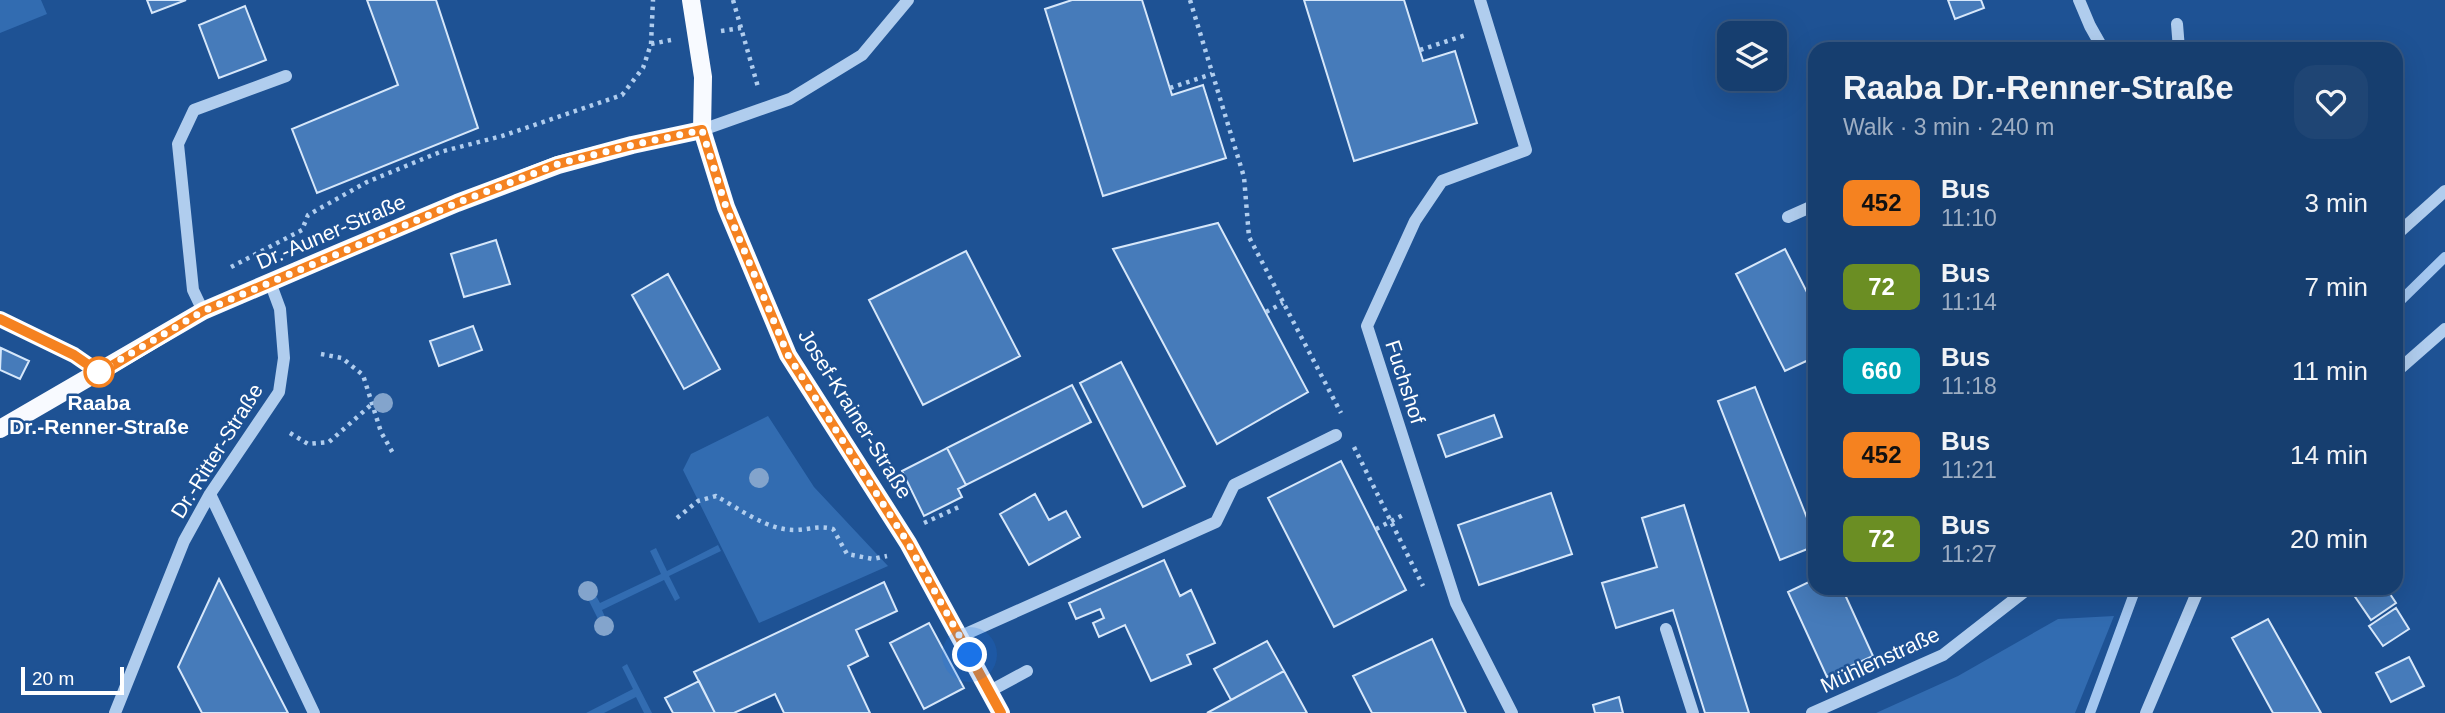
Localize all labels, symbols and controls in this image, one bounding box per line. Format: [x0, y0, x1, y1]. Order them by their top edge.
map controls [1717, 21, 1787, 91]
button: layers [1717, 21, 1787, 91]
button: heart [2294, 65, 2368, 139]
text: Raaba Dr.-Renner-Straße [1843, 69, 2234, 106]
text: Walk · 3 min · 240 m [1843, 114, 2054, 140]
text: Bus [1941, 174, 1990, 204]
text: 3 min [2304, 188, 2368, 218]
text: 452 [1861, 189, 1902, 216]
street label: Dr.-Auner-Straße [253, 190, 409, 273]
text: 11:10 [1941, 205, 1997, 231]
text: Bus [1941, 258, 1990, 288]
text: 7 min [2304, 272, 2368, 302]
text: 72 [1868, 273, 1895, 300]
text: 11:14 [1941, 289, 1997, 315]
street label: Josef-Krainer-Straße [794, 325, 917, 502]
street label: Fuchshof [1381, 337, 1430, 427]
text: Bus [1941, 342, 1990, 372]
text: 11 min [2292, 356, 2368, 386]
marker: Raaba Dr.-Renner-Straße [84, 357, 114, 387]
text: 660 [1861, 357, 1902, 384]
text: 11:18 [1941, 373, 1997, 399]
street label: Dr.-Ritter-Straße [166, 379, 267, 522]
place label: Raaba Dr.-Renner-Straße [9, 391, 189, 438]
text: Bus [1941, 426, 1990, 456]
text: 14 min [2290, 440, 2368, 470]
text: 452 [1861, 441, 1902, 468]
text: 11:21 [1941, 457, 1997, 483]
text: Bus [1941, 510, 1990, 540]
text: 20 min [2290, 524, 2368, 554]
text: 72 [1868, 525, 1895, 552]
text: 11:27 [1941, 541, 1997, 567]
street label: Mühlenstraße [1817, 622, 1943, 697]
your location [952, 637, 987, 672]
scale bar [21, 664, 124, 696]
text: 20 m [32, 668, 74, 689]

